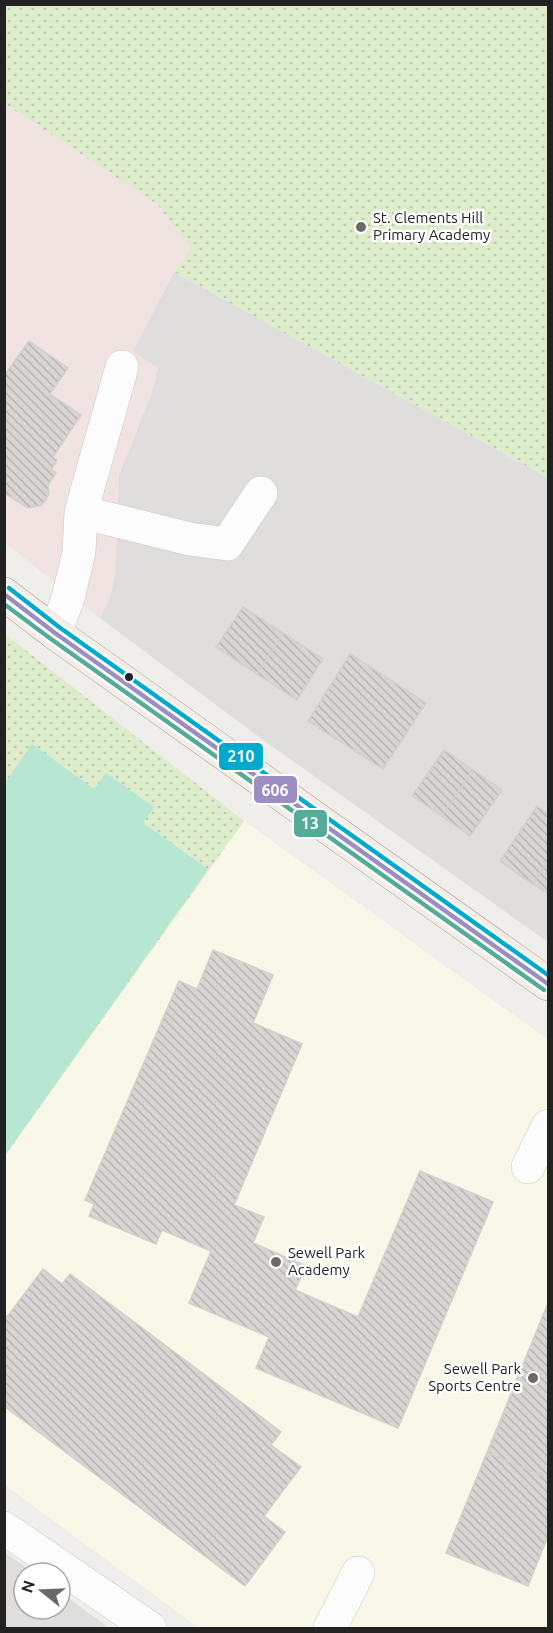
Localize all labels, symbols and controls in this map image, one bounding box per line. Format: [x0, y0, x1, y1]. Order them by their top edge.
place label: St. Clements Hill Primary Academy [373, 209, 490, 243]
marker: St. Clements Hill Primary Academy [354, 220, 368, 234]
unlabelled marker [123, 671, 135, 683]
line badge: 210 [218, 742, 264, 771]
text: 210 [227, 747, 255, 765]
line badge: 606 [253, 775, 298, 804]
text: 606 [261, 781, 289, 799]
line badge: 13 [293, 809, 328, 838]
text: 13 [301, 814, 319, 832]
place label: Sewell Park Academy [288, 1244, 366, 1278]
marker: Sewell Park Academy [269, 1255, 283, 1269]
place label: Sewell Park Sports Centre [428, 1360, 521, 1394]
marker: Sewell Park Sports Centre [526, 1371, 540, 1385]
north arrow [12, 1561, 72, 1621]
text: N [17, 1578, 38, 1595]

